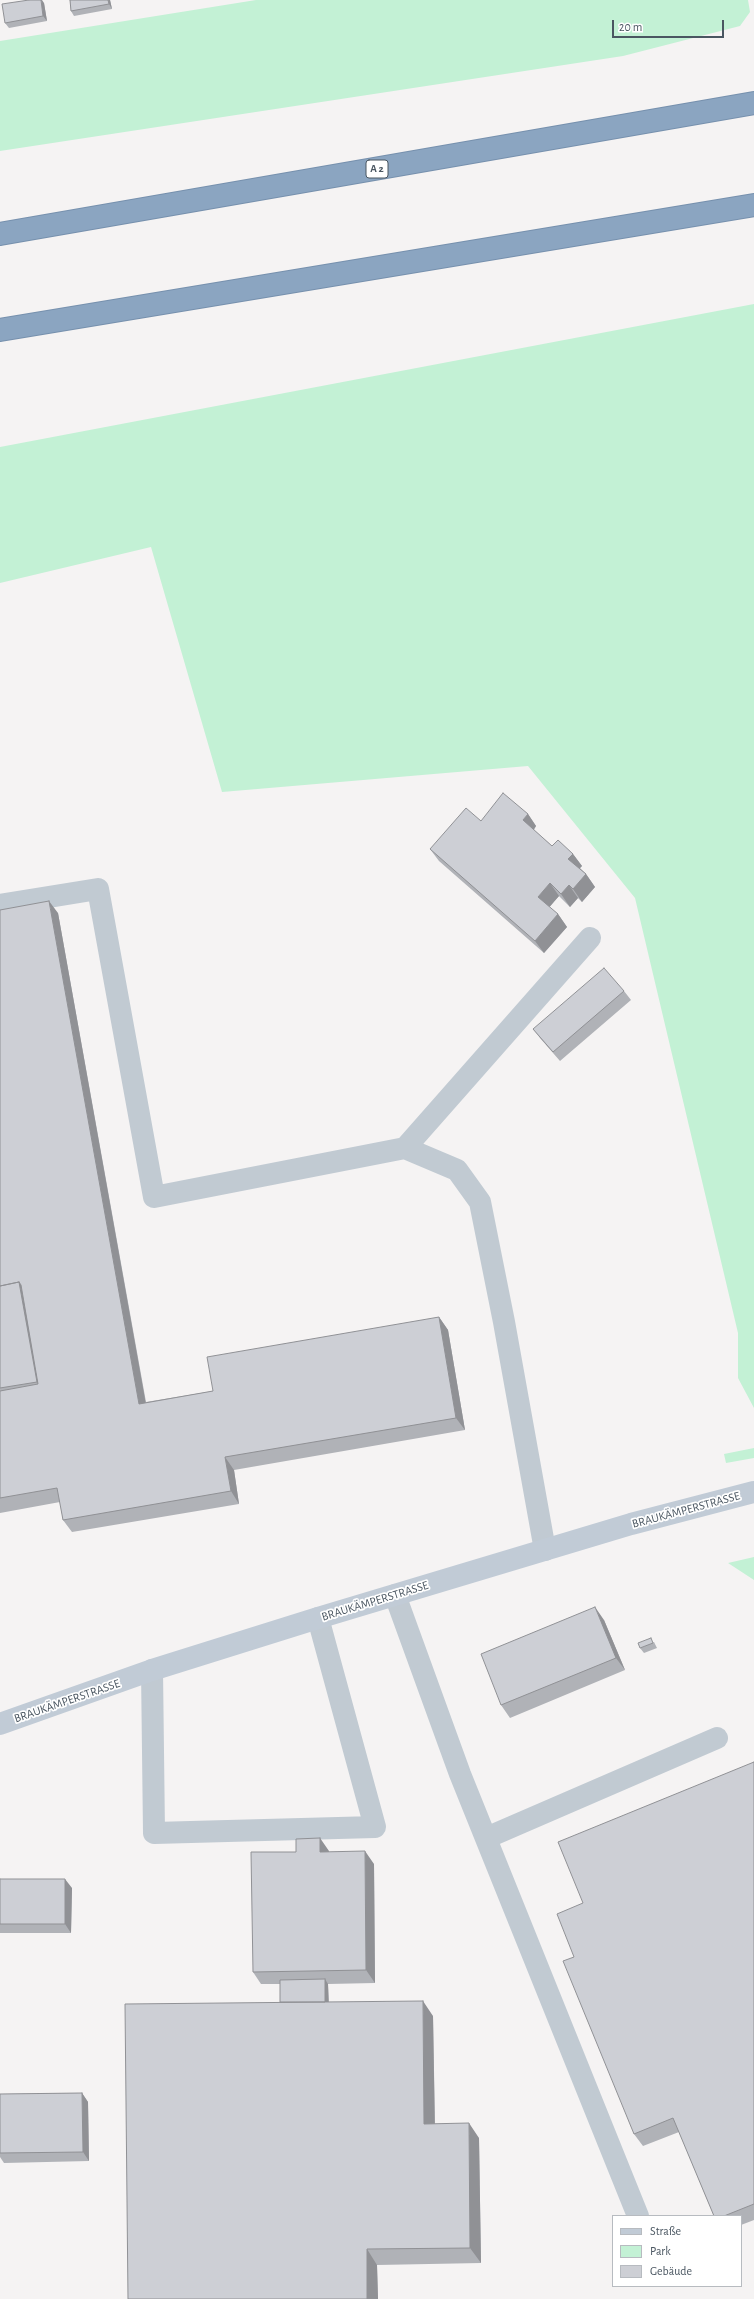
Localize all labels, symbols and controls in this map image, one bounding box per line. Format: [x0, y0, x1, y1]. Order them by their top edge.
scale bar [614, 12, 726, 38]
text: 20 m [619, 21, 642, 33]
road number: A 2 [366, 160, 388, 178]
street label: BRAUKÄMPERSTRASSE [631, 1489, 741, 1531]
street label: BRAUKÄMPERSTRASSE [320, 1578, 430, 1624]
street label: BRAUKÄMPERSTRASSE [12, 1676, 122, 1726]
legend [612, 2215, 742, 2287]
text: Straße [650, 2225, 681, 2237]
text: Park [650, 2245, 671, 2257]
text: Gebäude [650, 2265, 692, 2277]

